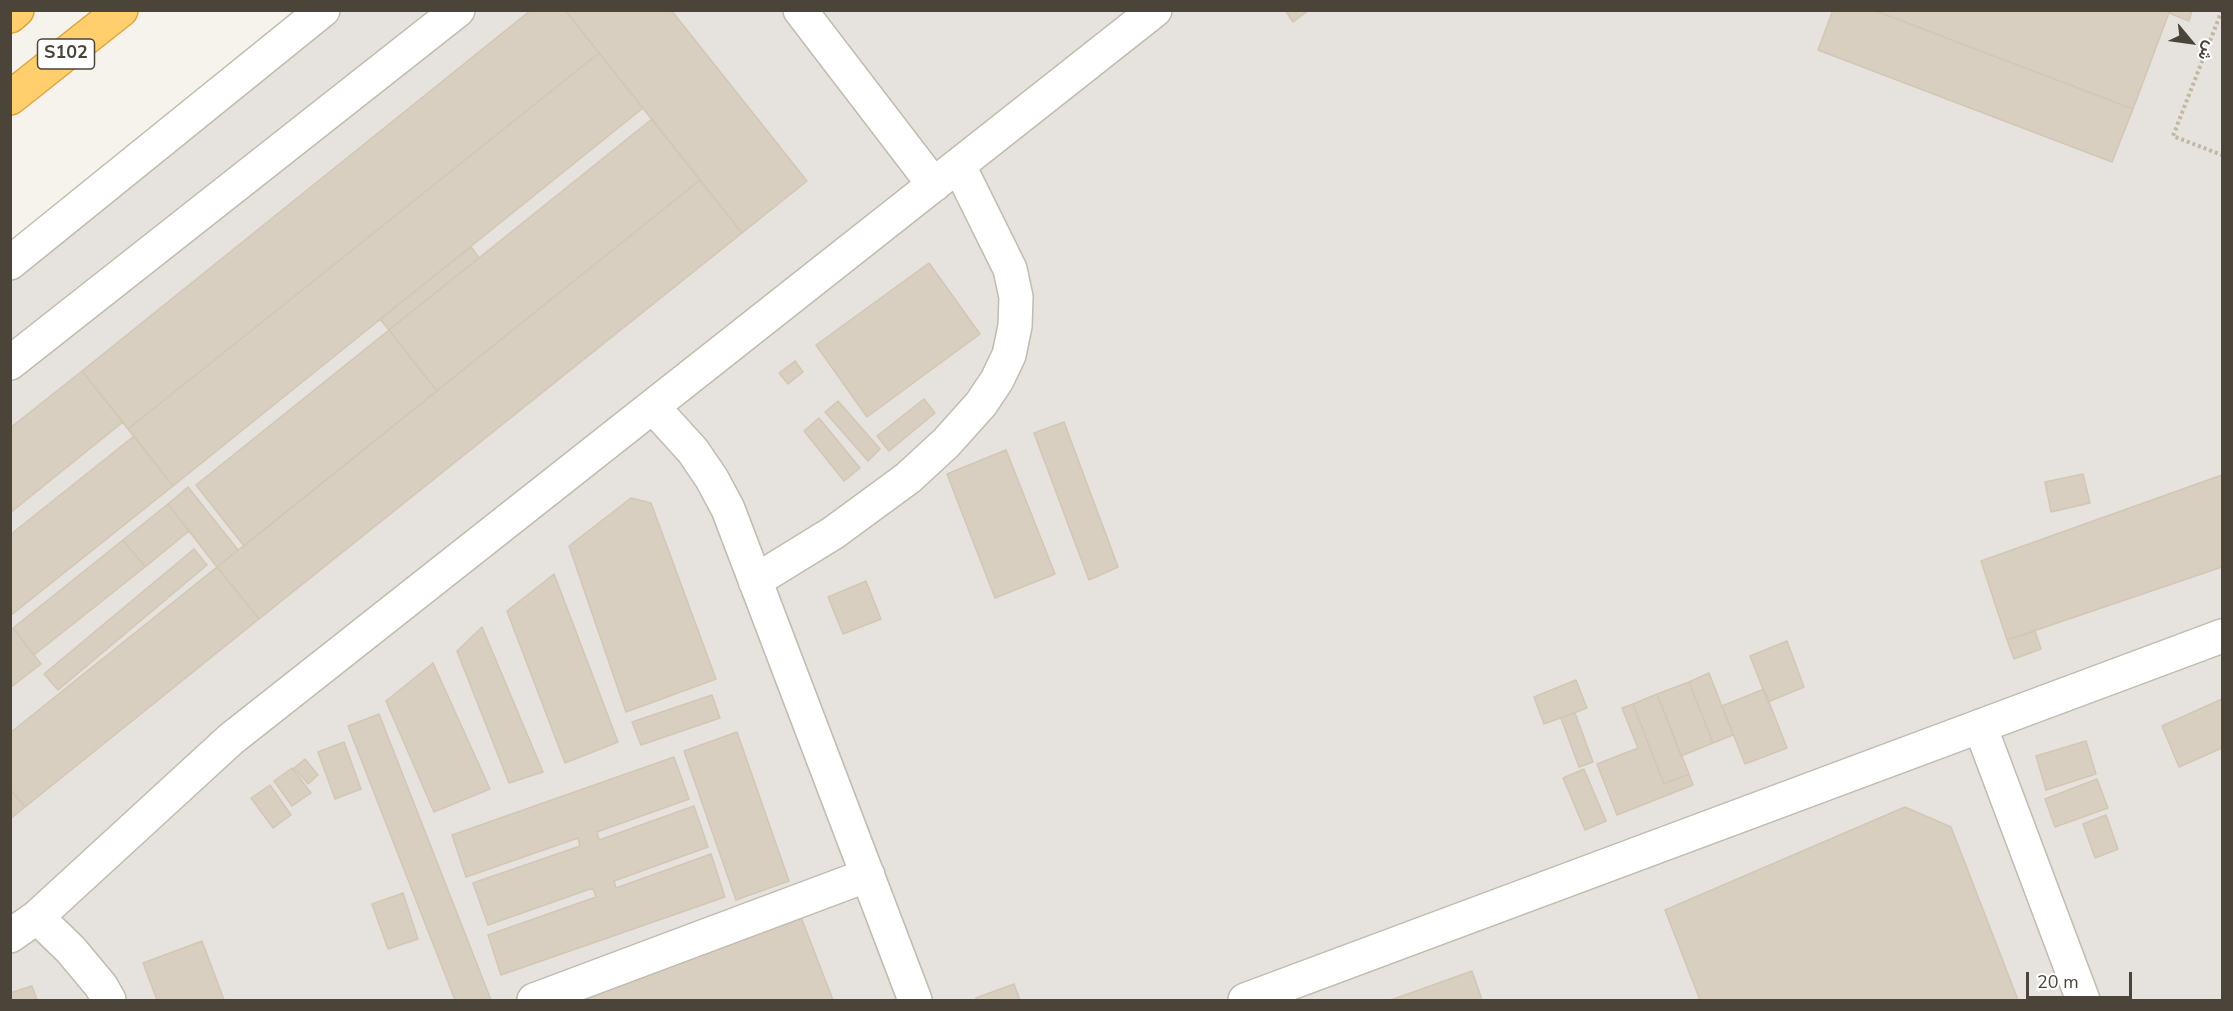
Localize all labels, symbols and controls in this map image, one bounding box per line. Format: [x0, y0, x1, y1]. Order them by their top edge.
north arrow [2161, 12, 2221, 72]
text: ش [2192, 37, 2221, 64]
road number: S102 [38, 39, 94, 69]
scale bar [2029, 960, 2136, 998]
text: 20 m [2037, 970, 2079, 994]

